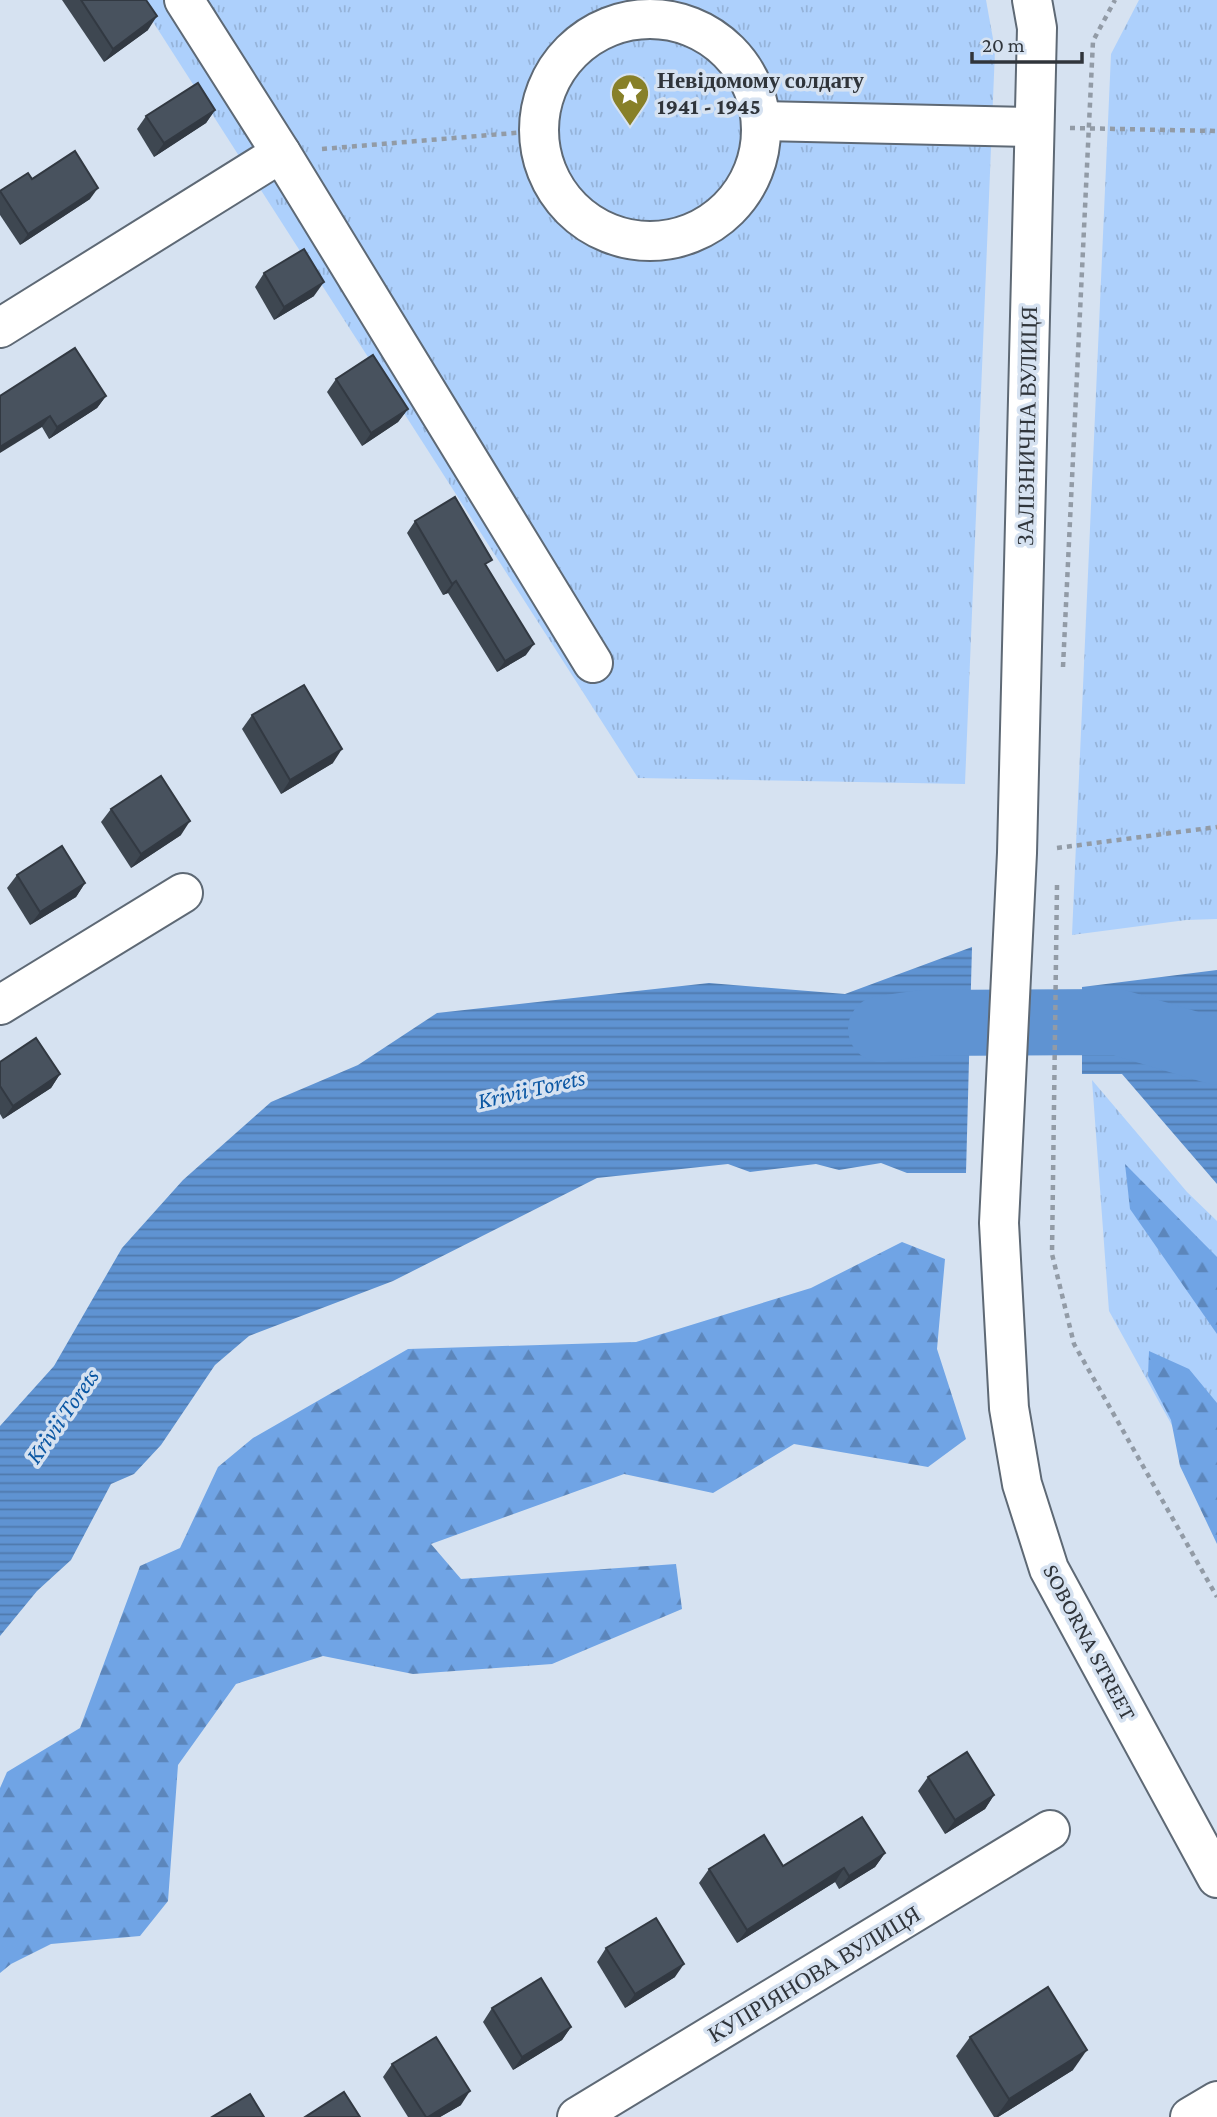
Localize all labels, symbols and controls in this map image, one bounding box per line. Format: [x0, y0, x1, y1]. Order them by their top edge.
scale bar [972, 21, 1082, 65]
text: 20 m [982, 33, 1025, 57]
place label: Невідомому солдату 1941 - 1945 [657, 67, 864, 119]
place icon: Невідомому солдату 1941 - 1945 [609, 72, 651, 127]
street label: ЗАЛІЗНИЧНА ВУЛИЦЯ [1012, 306, 1042, 546]
water label: Krivii Torets [474, 1063, 588, 1114]
water label: Krivii Torets [19, 1363, 104, 1468]
street label: SOBORNA STREET [1038, 1560, 1142, 1725]
street label: КУПРІЯНОВА ВУЛИЦЯ [703, 1900, 925, 2048]

